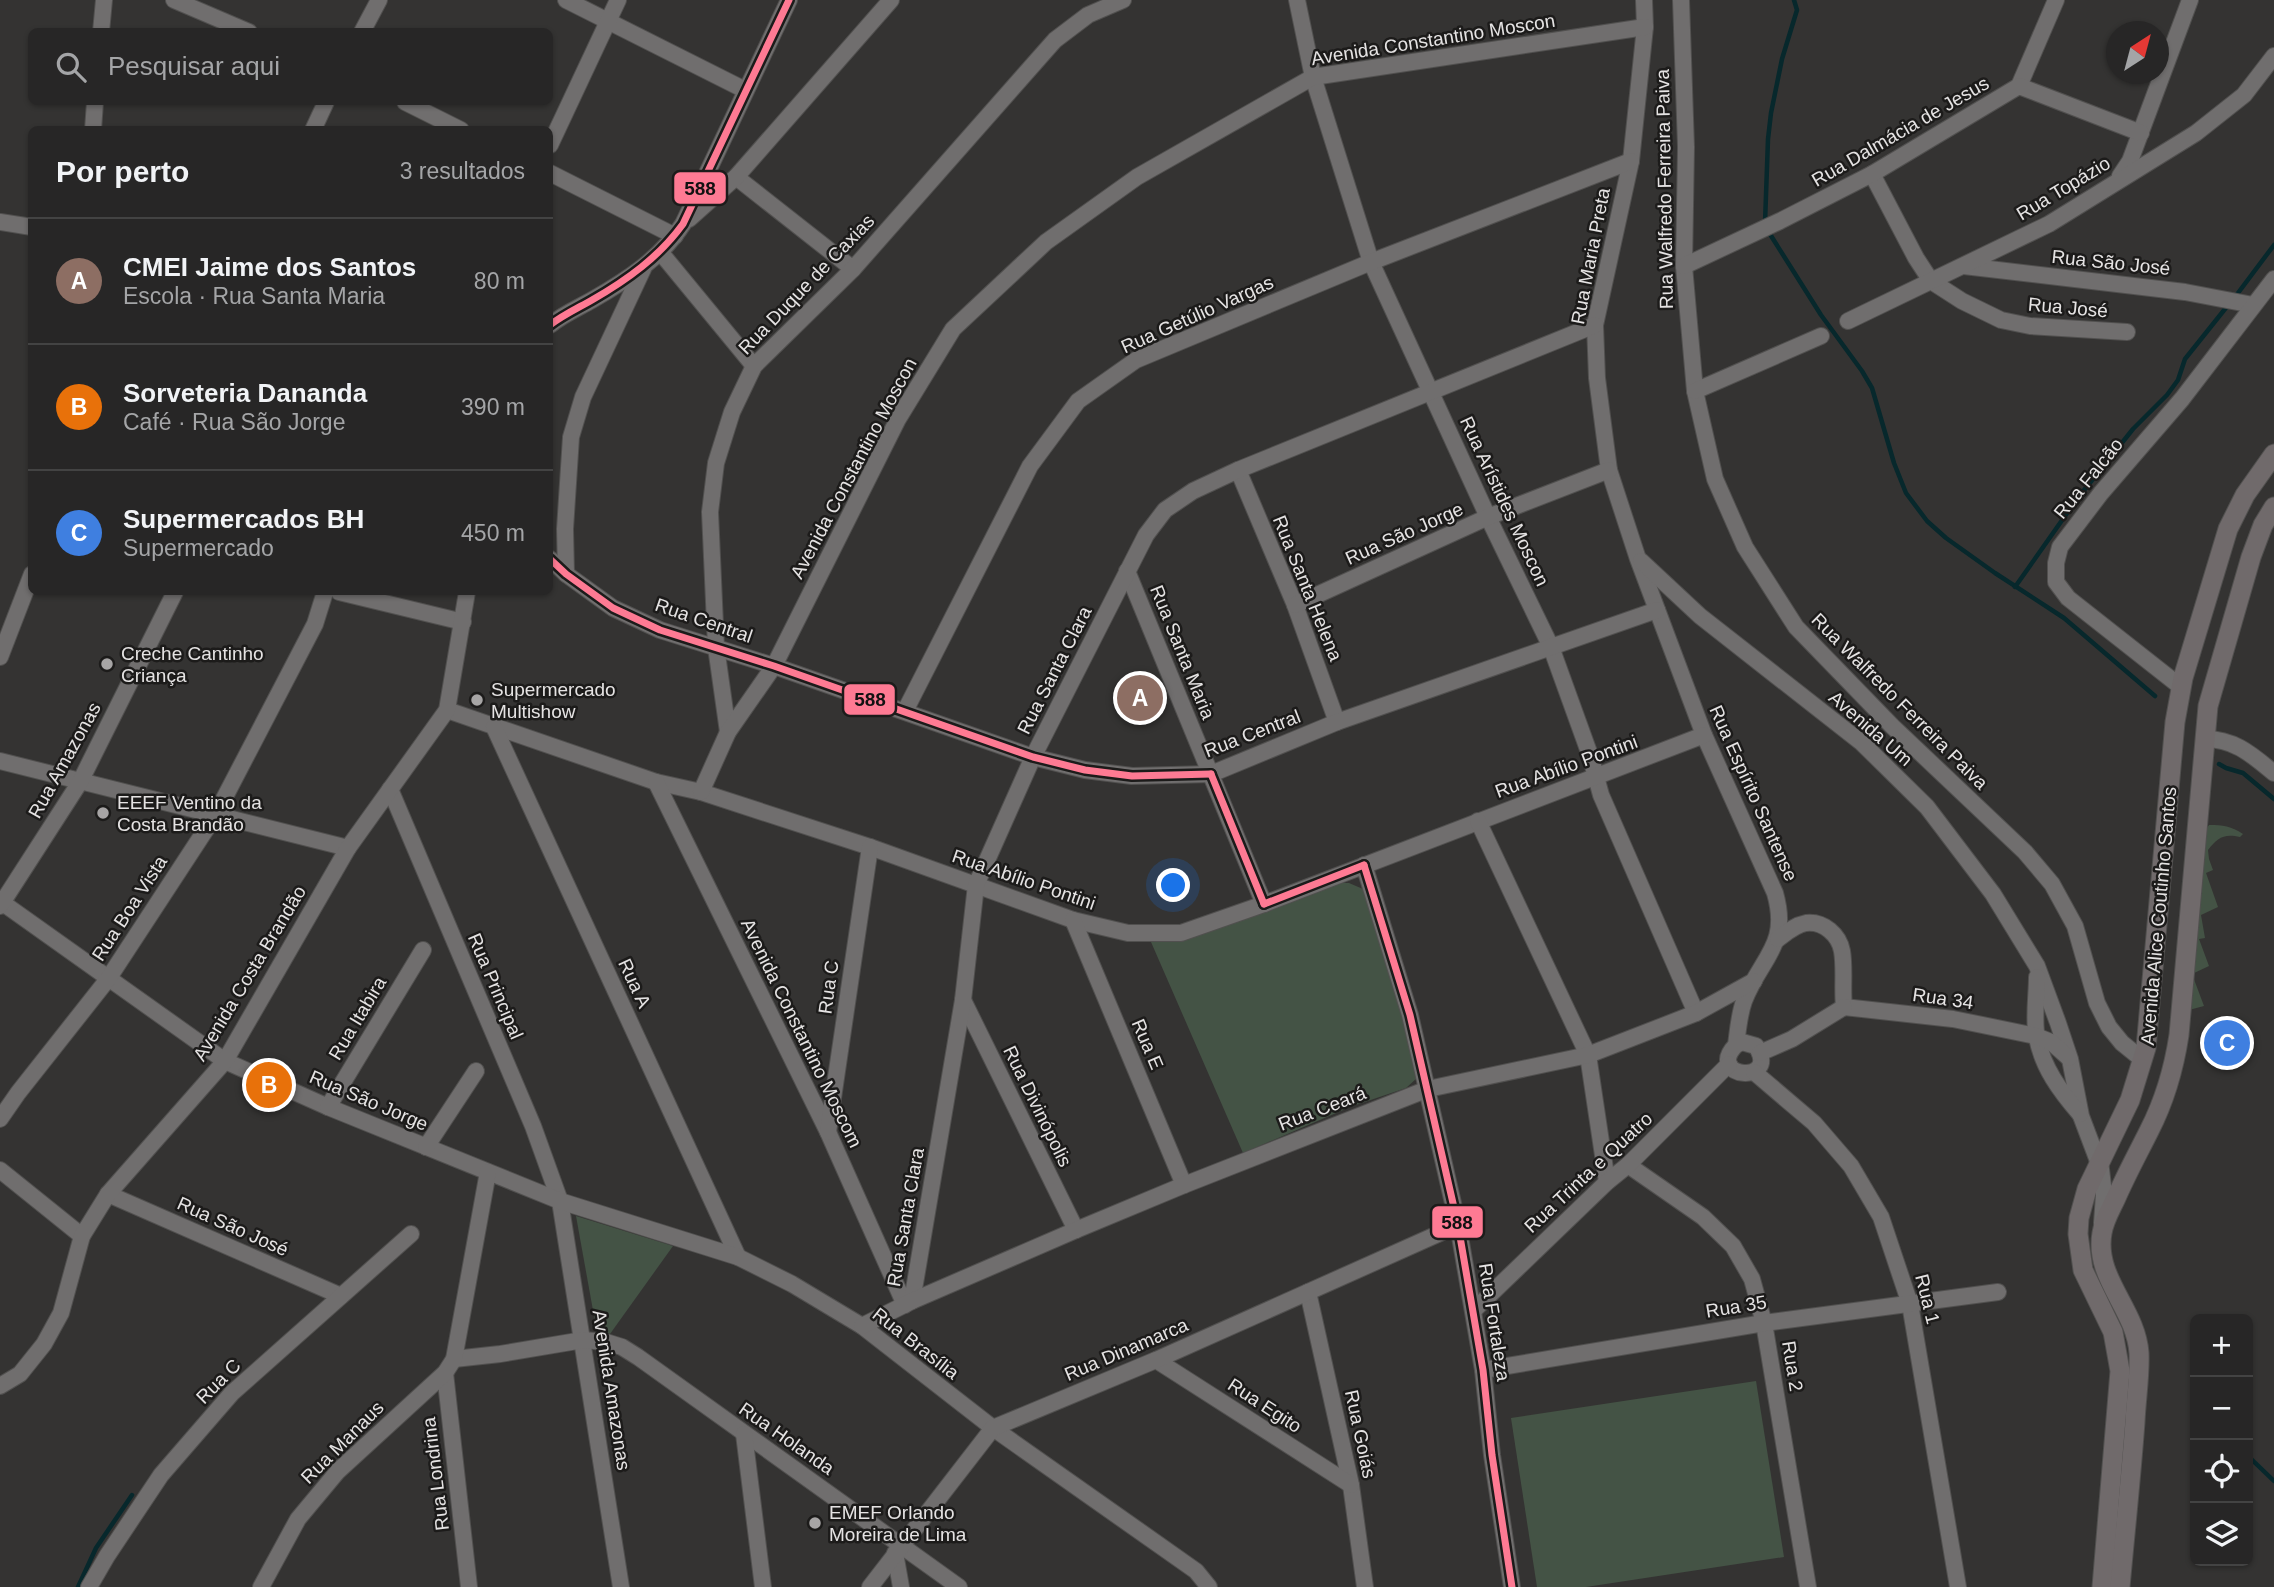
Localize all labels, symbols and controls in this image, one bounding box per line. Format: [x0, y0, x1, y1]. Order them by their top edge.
street label: Avenida Constantino Moscon [1310, 10, 1557, 69]
north arrow [2106, 21, 2169, 84]
search box [28, 28, 553, 105]
icon: search [52, 48, 90, 86]
text: Pesquisar aqui [108, 51, 280, 81]
street label: Rua Walfredo Ferreira Paiva [1652, 68, 1677, 309]
street label: Rua Dalmácia de Jesus [1808, 72, 1992, 191]
street label: Rua Topázio [2013, 152, 2114, 225]
text: Por perto [56, 155, 189, 188]
text: 3 resultados [400, 158, 525, 184]
line badge: 588 [673, 171, 727, 205]
text: 588 [684, 178, 716, 199]
street label: Rua Maria Preta [1567, 186, 1614, 326]
street label: Rua Duque de Caxias [734, 210, 878, 359]
street label: Rua São José [2050, 246, 2171, 279]
text: CMEI Jaime dos Santos [123, 252, 416, 282]
text: A [71, 268, 87, 294]
text: 80 m [474, 268, 525, 294]
street label: Rua Getúlio Vargas [1118, 271, 1277, 357]
text: Escola · Rua Santa Maria [123, 283, 385, 309]
street label: Rua José [2027, 294, 2109, 321]
street label: Avenida Constantino Moscon [786, 354, 921, 582]
text: Sorveteria Dananda [123, 378, 367, 408]
text: B [71, 394, 87, 420]
text: 390 m [461, 394, 525, 420]
text: Café · Rua São Jorge [123, 409, 345, 435]
street label: Rua Arístides Moscon [1456, 413, 1553, 589]
street label: Rua Falcão [2050, 434, 2127, 523]
street label: Rua São Jorge [1342, 498, 1466, 569]
text: Supermercados BH [123, 504, 364, 534]
street label: Rua Santa Helena [1269, 512, 1347, 665]
text: C [71, 520, 87, 546]
text: 450 m [461, 520, 525, 546]
text: Supermercado [123, 535, 274, 561]
street label: Rua Santa Maria [1146, 582, 1219, 723]
street label: Rua Central [652, 594, 755, 647]
street label: Rua Santa Clara [1013, 602, 1096, 738]
street label: Rua Walfredo Ferreira Paiva [1807, 609, 1992, 794]
place label: Creche Cantinho Criança [121, 643, 264, 686]
marker: Creche Cantinho Criança [99, 656, 115, 672]
pin: A [1117, 672, 1163, 724]
place label: Supermercado Multishow [491, 679, 616, 722]
line badge: 588 [843, 683, 896, 716]
street label: Avenida Um [1825, 687, 1916, 770]
text: 588 [854, 689, 886, 710]
marker: Supermercado Multishow [469, 692, 485, 708]
street label: Rua Amazonas [24, 699, 105, 822]
street label: Rua Espírito Santense [1705, 702, 1802, 884]
street label: Rua Central [1201, 705, 1303, 761]
street label: Rua Abílio Pontini [1492, 731, 1640, 802]
street label: Avenida Alice Coutinho Santos [2137, 786, 2180, 1046]
place label: EEEF Ventino da Costa Brandão [117, 792, 262, 835]
marker: EEEF Ventino da Costa Brandão [95, 805, 111, 821]
street label: Rua Abílio Pontini [950, 845, 1098, 914]
street label: Rua Boa Vista [88, 851, 171, 965]
your location [1156, 868, 1190, 902]
street label: Avenida Costa Brandão [189, 882, 310, 1065]
street label: Avenida Constantino Moscom [737, 915, 866, 1151]
street label: Rua Principal [464, 930, 527, 1042]
street label: Rua A [614, 955, 655, 1011]
street label: Rua C [814, 959, 843, 1015]
street label: Rua Itabira [324, 973, 391, 1064]
street label: Rua 34 [1911, 984, 1975, 1013]
street label: Rua E [1128, 1016, 1168, 1073]
pin: C [2204, 1017, 2250, 1069]
street label: Rua Divinópolis [999, 1042, 1076, 1170]
pin: B [246, 1059, 292, 1111]
street label: Rua São Jorge [306, 1066, 431, 1135]
street label: Rua Ceará [1276, 1082, 1369, 1135]
street label: Rua Trinta e Quatro [1520, 1108, 1657, 1237]
street label: Rua Santa Clara [883, 1146, 928, 1288]
street label: Rua São José [174, 1193, 292, 1260]
line badge: 588 [1431, 1205, 1484, 1239]
text: 588 [1441, 1212, 1473, 1233]
street label: Rua Fortaleza [1475, 1261, 1514, 1383]
street label: Rua 1 [1911, 1272, 1944, 1326]
street label: Rua 35 [1704, 1291, 1768, 1322]
street label: Rua Brasília [868, 1303, 963, 1384]
street label: Avenida Amazonas [588, 1308, 635, 1472]
street label: Rua Dinamarca [1061, 1314, 1191, 1385]
map controls [2190, 1314, 2253, 1566]
button: + [2190, 1314, 2253, 1377]
street label: Rua 2 [1778, 1339, 1807, 1393]
street label: Rua C [192, 1355, 245, 1408]
street label: Rua Egito [1224, 1374, 1305, 1437]
button: − [2190, 1377, 2253, 1440]
street label: Rua Goiás [1341, 1388, 1380, 1480]
street label: Rua Manaus [297, 1397, 388, 1488]
street label: Rua Holanda [735, 1398, 839, 1479]
street label: Rua Londrina [418, 1416, 453, 1532]
button: locate [2190, 1440, 2253, 1503]
place label: EMEF Orlando Moreira de Lima [829, 1502, 967, 1545]
button: layers [2190, 1503, 2253, 1566]
marker: EMEF Orlando Moreira de Lima [807, 1515, 823, 1531]

